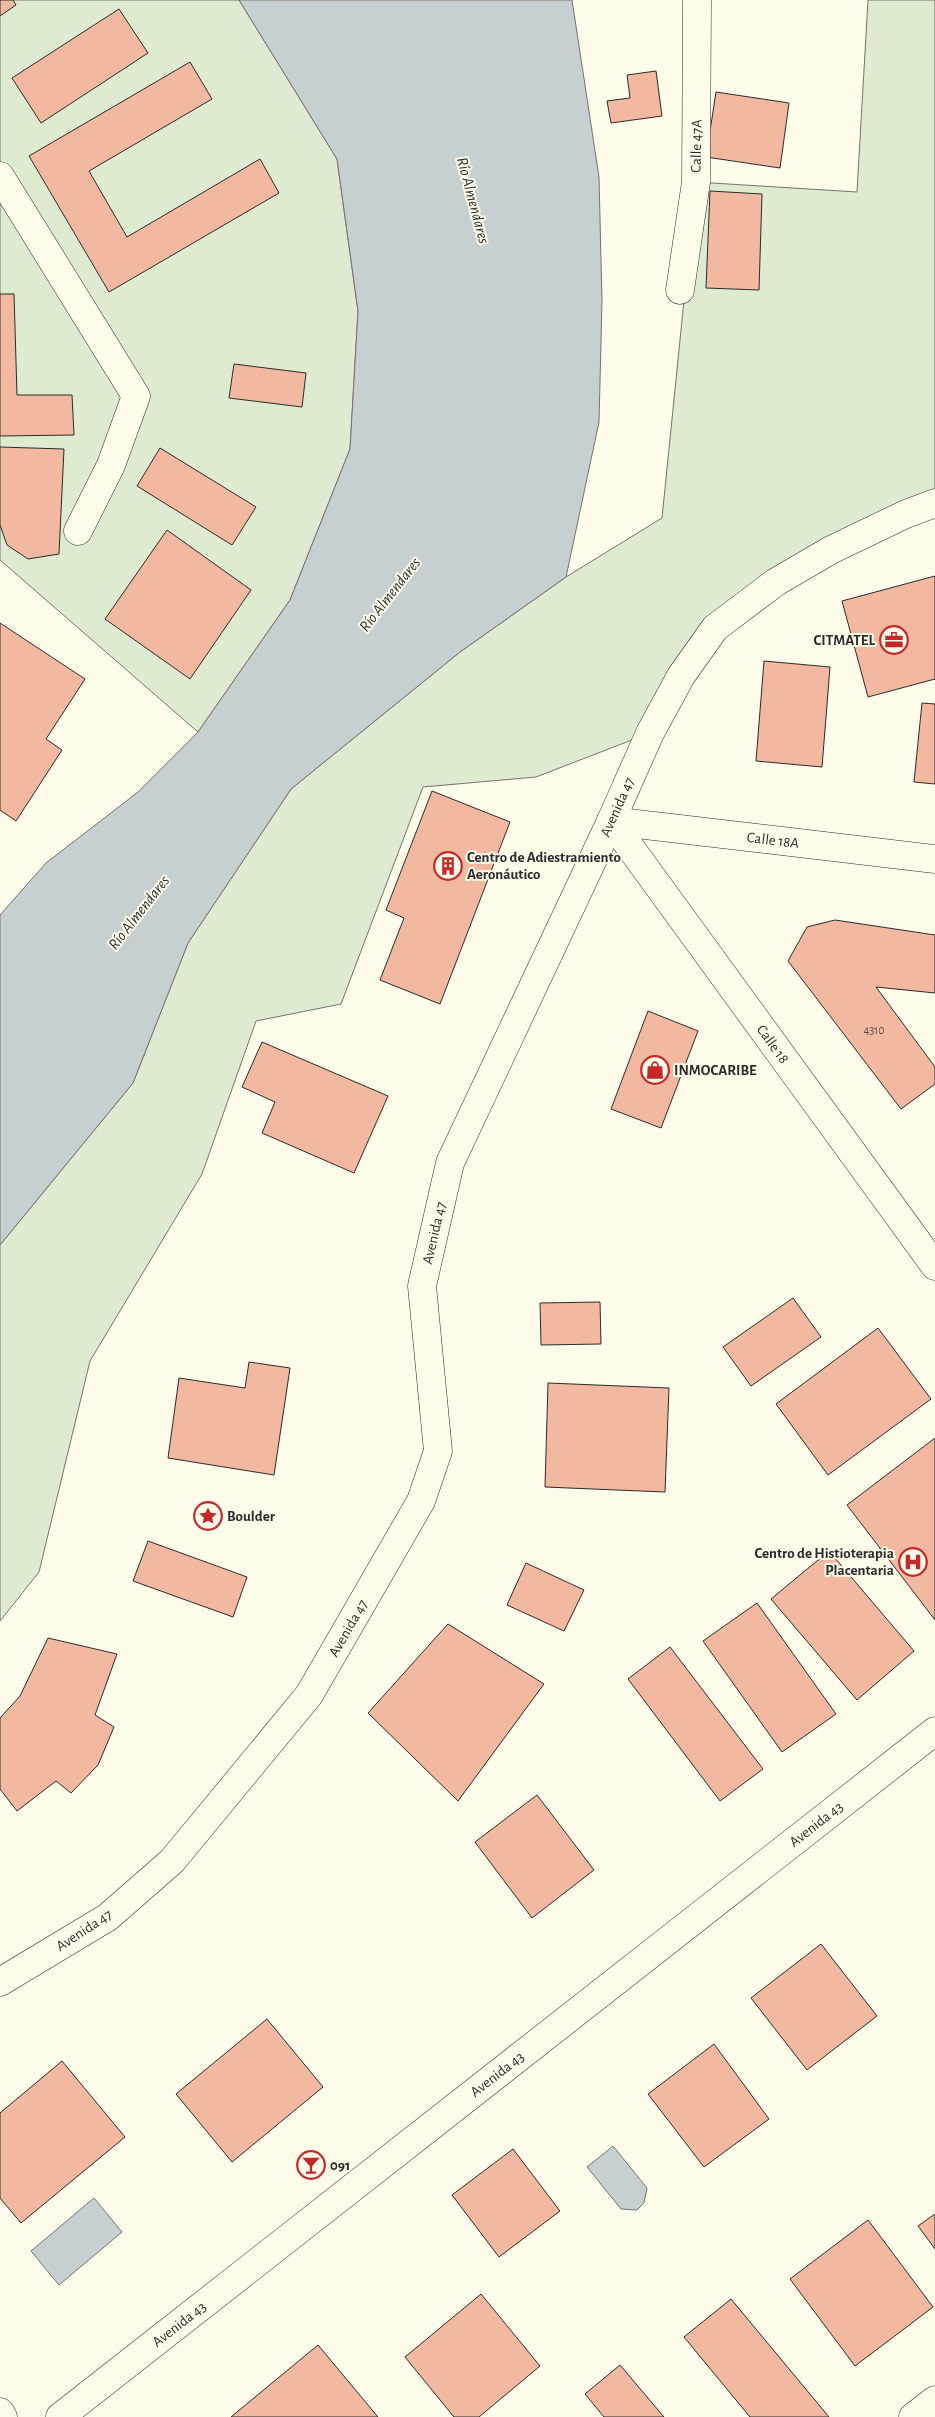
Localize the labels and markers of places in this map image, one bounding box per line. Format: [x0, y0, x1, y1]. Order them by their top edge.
office icon: CITMATEL [879, 625, 909, 655]
place label: CITMATEL [814, 633, 875, 648]
place label: Centro de Adiestramiento Aeronáutico [467, 850, 621, 882]
building icon: Centro de Adiestramiento Aeronáutico [433, 851, 463, 881]
shop icon: INMOCARIBE [640, 1055, 670, 1085]
place label: INMOCARIBE [674, 1063, 757, 1078]
place icon: Boulder [193, 1501, 223, 1531]
place label: Boulder [227, 1509, 276, 1524]
place label: Centro de Histioterapia Placentaria [755, 1546, 894, 1578]
hospital icon: Centro de Histioterapia Placentaria [898, 1547, 928, 1577]
bar icon: 091 [296, 2150, 326, 2180]
place label: 091 [330, 2158, 350, 2173]

